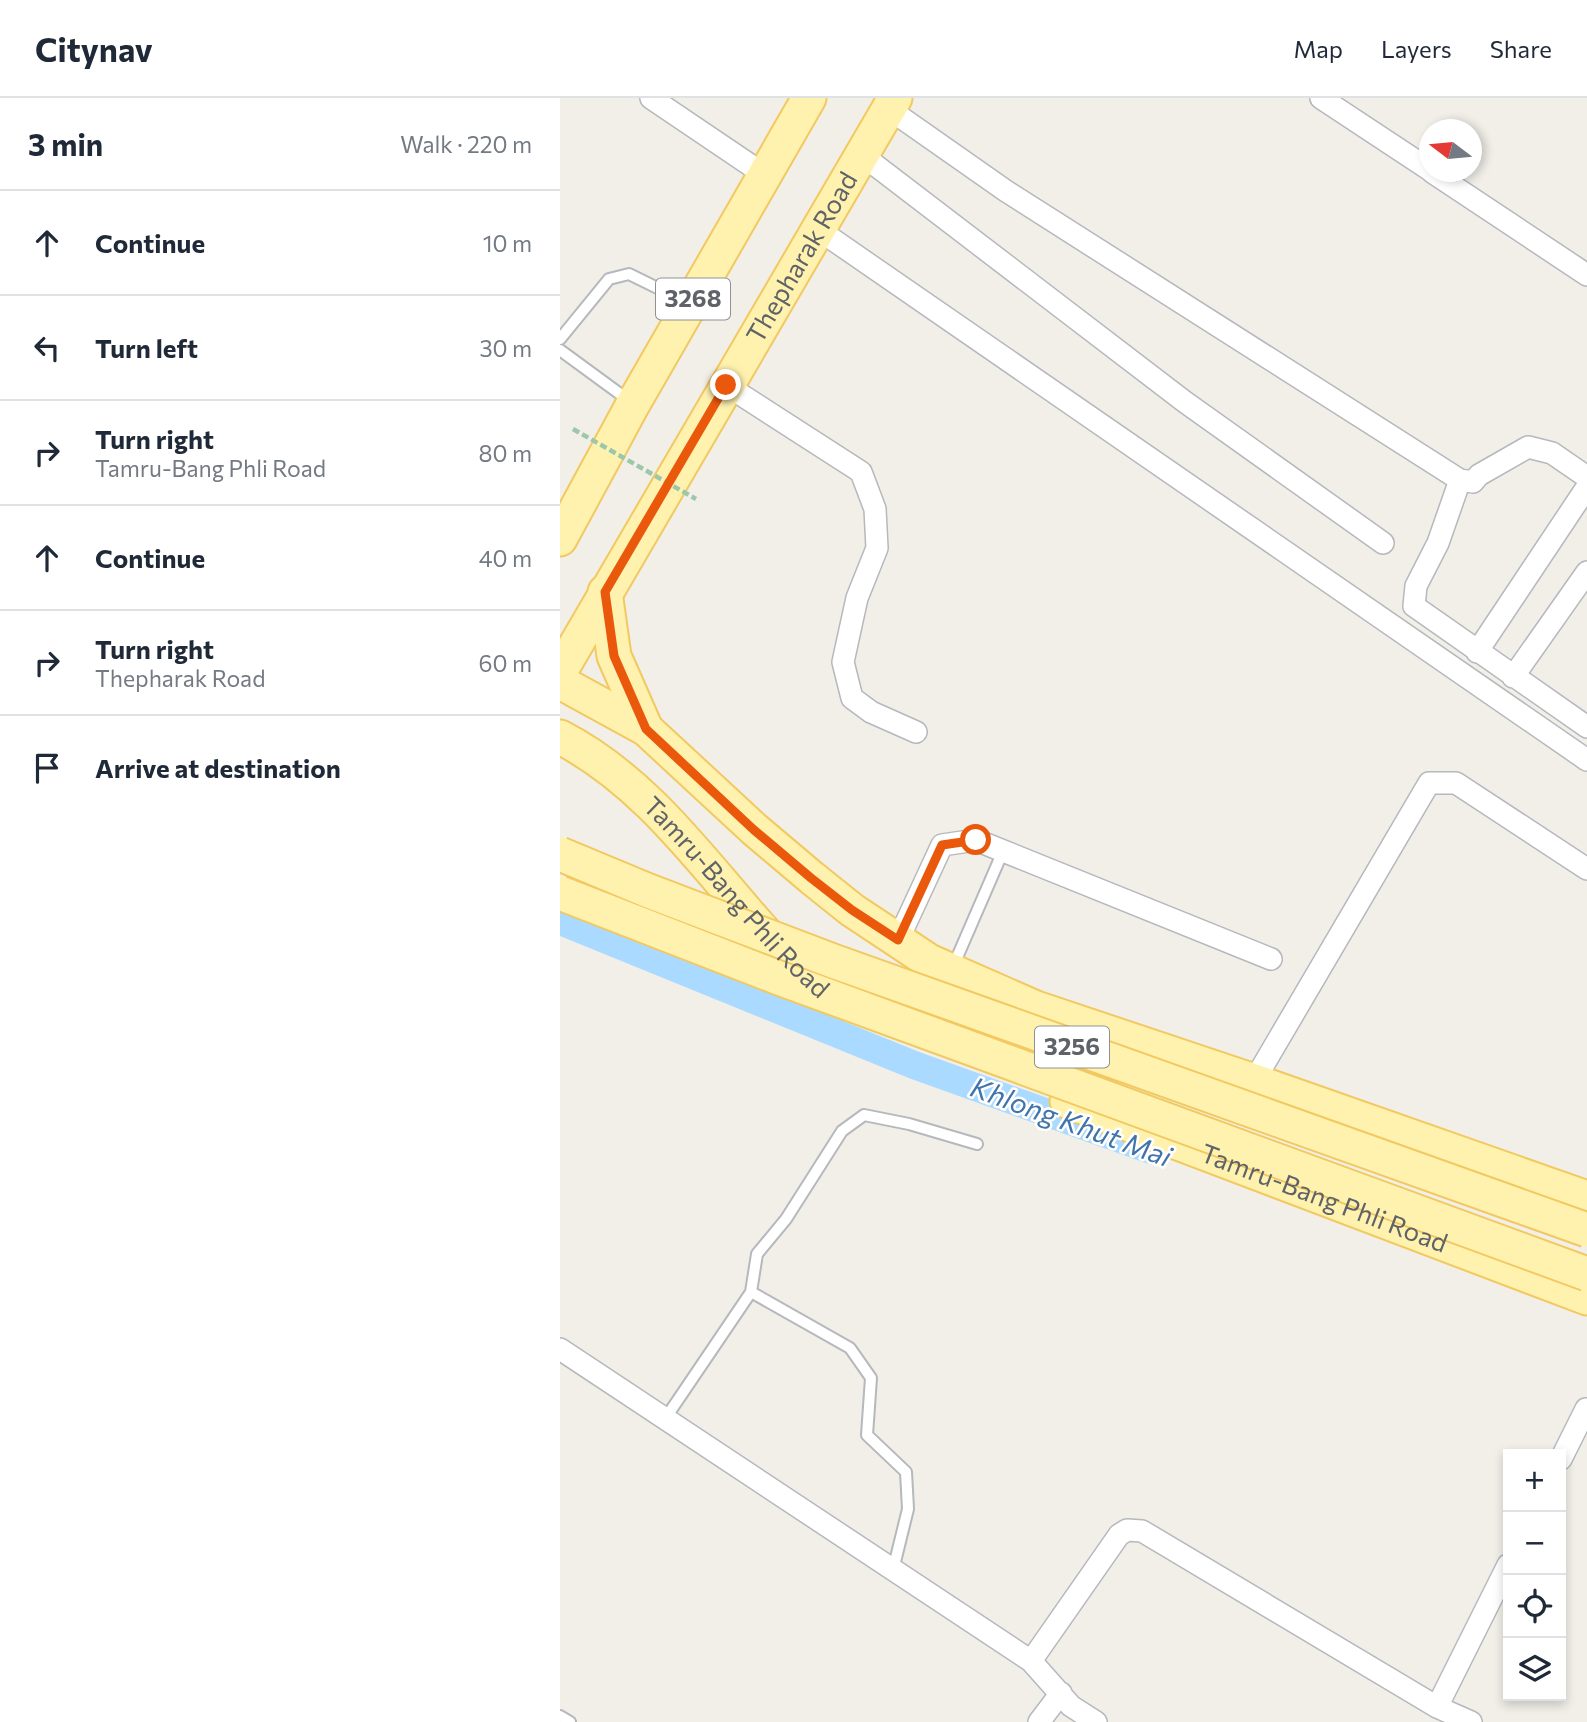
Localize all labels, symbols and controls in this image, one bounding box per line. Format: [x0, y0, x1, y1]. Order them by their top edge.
text: Citynav [35, 28, 153, 69]
text: Map [1294, 34, 1343, 63]
text: Layers [1381, 34, 1452, 63]
text: Share [1490, 34, 1552, 63]
north arrow [1419, 119, 1482, 182]
text: 3 min [28, 125, 103, 162]
text: Walk · 220 m [400, 130, 532, 158]
street label: Thepharak Road [739, 166, 863, 348]
icon: ahead [28, 224, 66, 262]
text: Continue [95, 227, 205, 258]
text: 10 m [483, 229, 532, 257]
road number: 3268 [656, 279, 730, 320]
icon: left [28, 329, 66, 367]
text: Turn left [95, 332, 198, 363]
text: 30 m [479, 334, 532, 362]
route end [710, 369, 741, 400]
text: Turn right [95, 423, 214, 454]
icon: right [28, 434, 66, 472]
text: 80 m [479, 439, 532, 467]
text: Tamru-Bang Phli Road [95, 454, 326, 482]
icon: ahead [28, 539, 66, 577]
text: Continue [95, 542, 205, 573]
text: 40 m [479, 544, 532, 572]
text: Turn right [95, 633, 214, 664]
icon: right [28, 644, 66, 682]
text: 60 m [479, 649, 532, 677]
text: Thepharak Road [95, 664, 265, 692]
icon: arrive [28, 749, 66, 787]
text: Arrive at destination [95, 752, 341, 783]
street label: Tamru-Bang Phli Road [638, 789, 837, 1003]
route start [960, 824, 991, 855]
road number: 3256 [1035, 1027, 1109, 1068]
water label: Khlong Khut Mai [966, 1069, 1177, 1173]
street label: Tamru-Bang Phli Road [1197, 1136, 1452, 1258]
map controls [1503, 1449, 1566, 1701]
button: + [1503, 1449, 1566, 1512]
button: − [1503, 1512, 1566, 1575]
button: locate [1503, 1575, 1566, 1638]
button: layers [1503, 1638, 1566, 1701]

